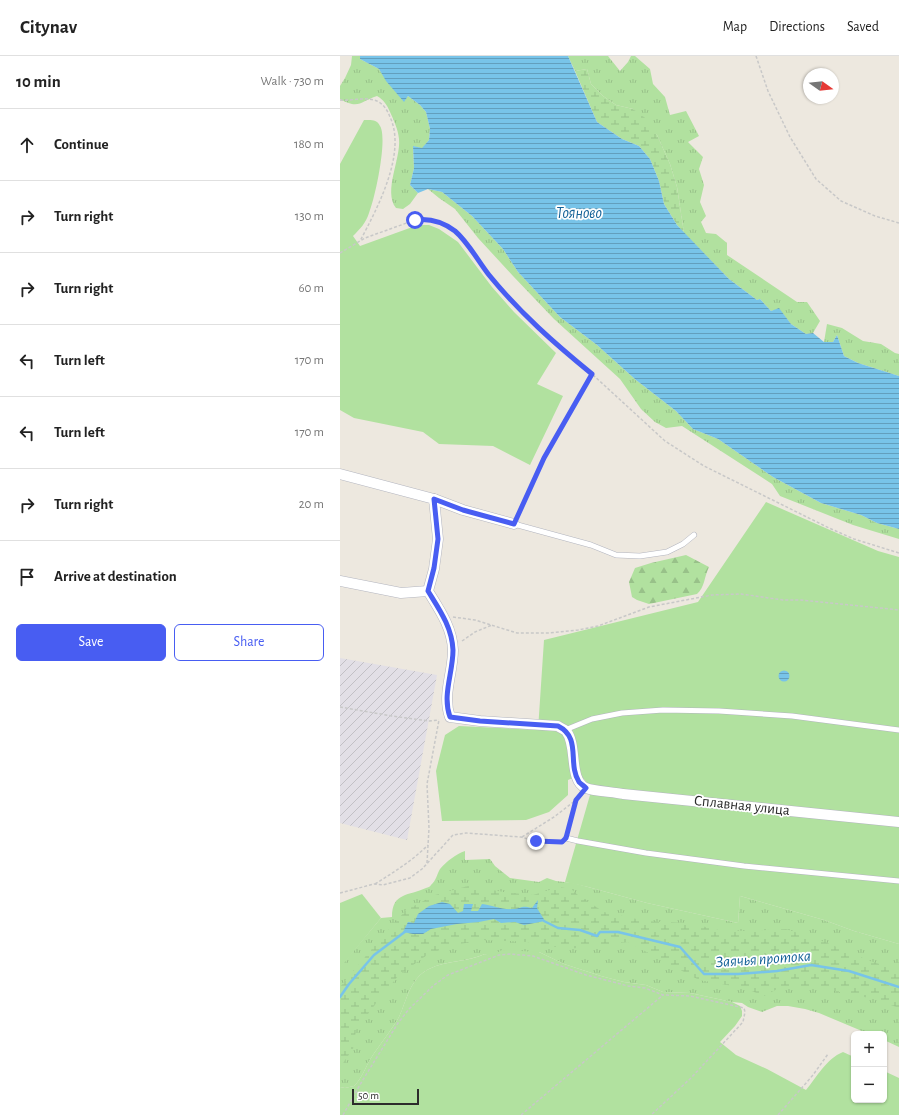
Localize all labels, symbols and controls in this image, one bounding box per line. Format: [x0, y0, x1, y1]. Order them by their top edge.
text: Citynav [20, 18, 77, 37]
text: Map [723, 20, 747, 34]
text: Directions [769, 20, 825, 34]
text: Saved [847, 20, 879, 34]
north arrow [803, 68, 839, 104]
text: 10 min [16, 73, 61, 90]
text: Walk · 730 m [260, 75, 324, 88]
icon: ahead [16, 134, 38, 156]
text: Continue [54, 137, 109, 152]
text: 180 m [294, 138, 324, 151]
water label: Тояново [556, 205, 602, 221]
icon: right [16, 206, 38, 228]
text: Turn right [54, 209, 113, 224]
text: 130 m [295, 210, 324, 223]
route start [406, 211, 424, 229]
icon: right [16, 278, 38, 300]
text: Turn right [54, 281, 113, 296]
text: 60 m [298, 282, 324, 295]
icon: left [16, 350, 38, 372]
text: Turn left [54, 353, 105, 368]
text: 170 m [295, 354, 324, 367]
icon: left [16, 422, 38, 444]
text: Turn left [54, 425, 105, 440]
text: 170 m [295, 426, 324, 439]
icon: right [16, 494, 38, 516]
text: Turn right [54, 497, 113, 512]
text: 20 m [299, 498, 324, 511]
icon: arrive [16, 566, 38, 588]
text: Arrive at destination [54, 569, 177, 584]
button: Save [16, 624, 166, 661]
button: Share [174, 624, 324, 661]
street label: Сплавная улица [693, 793, 791, 818]
route end [527, 832, 545, 850]
water label: Заячья протока [715, 948, 812, 971]
map controls [851, 1031, 887, 1103]
button: + [851, 1031, 887, 1067]
button: − [851, 1067, 887, 1103]
scale bar [352, 1087, 419, 1106]
text: 50 m [358, 1090, 379, 1101]

